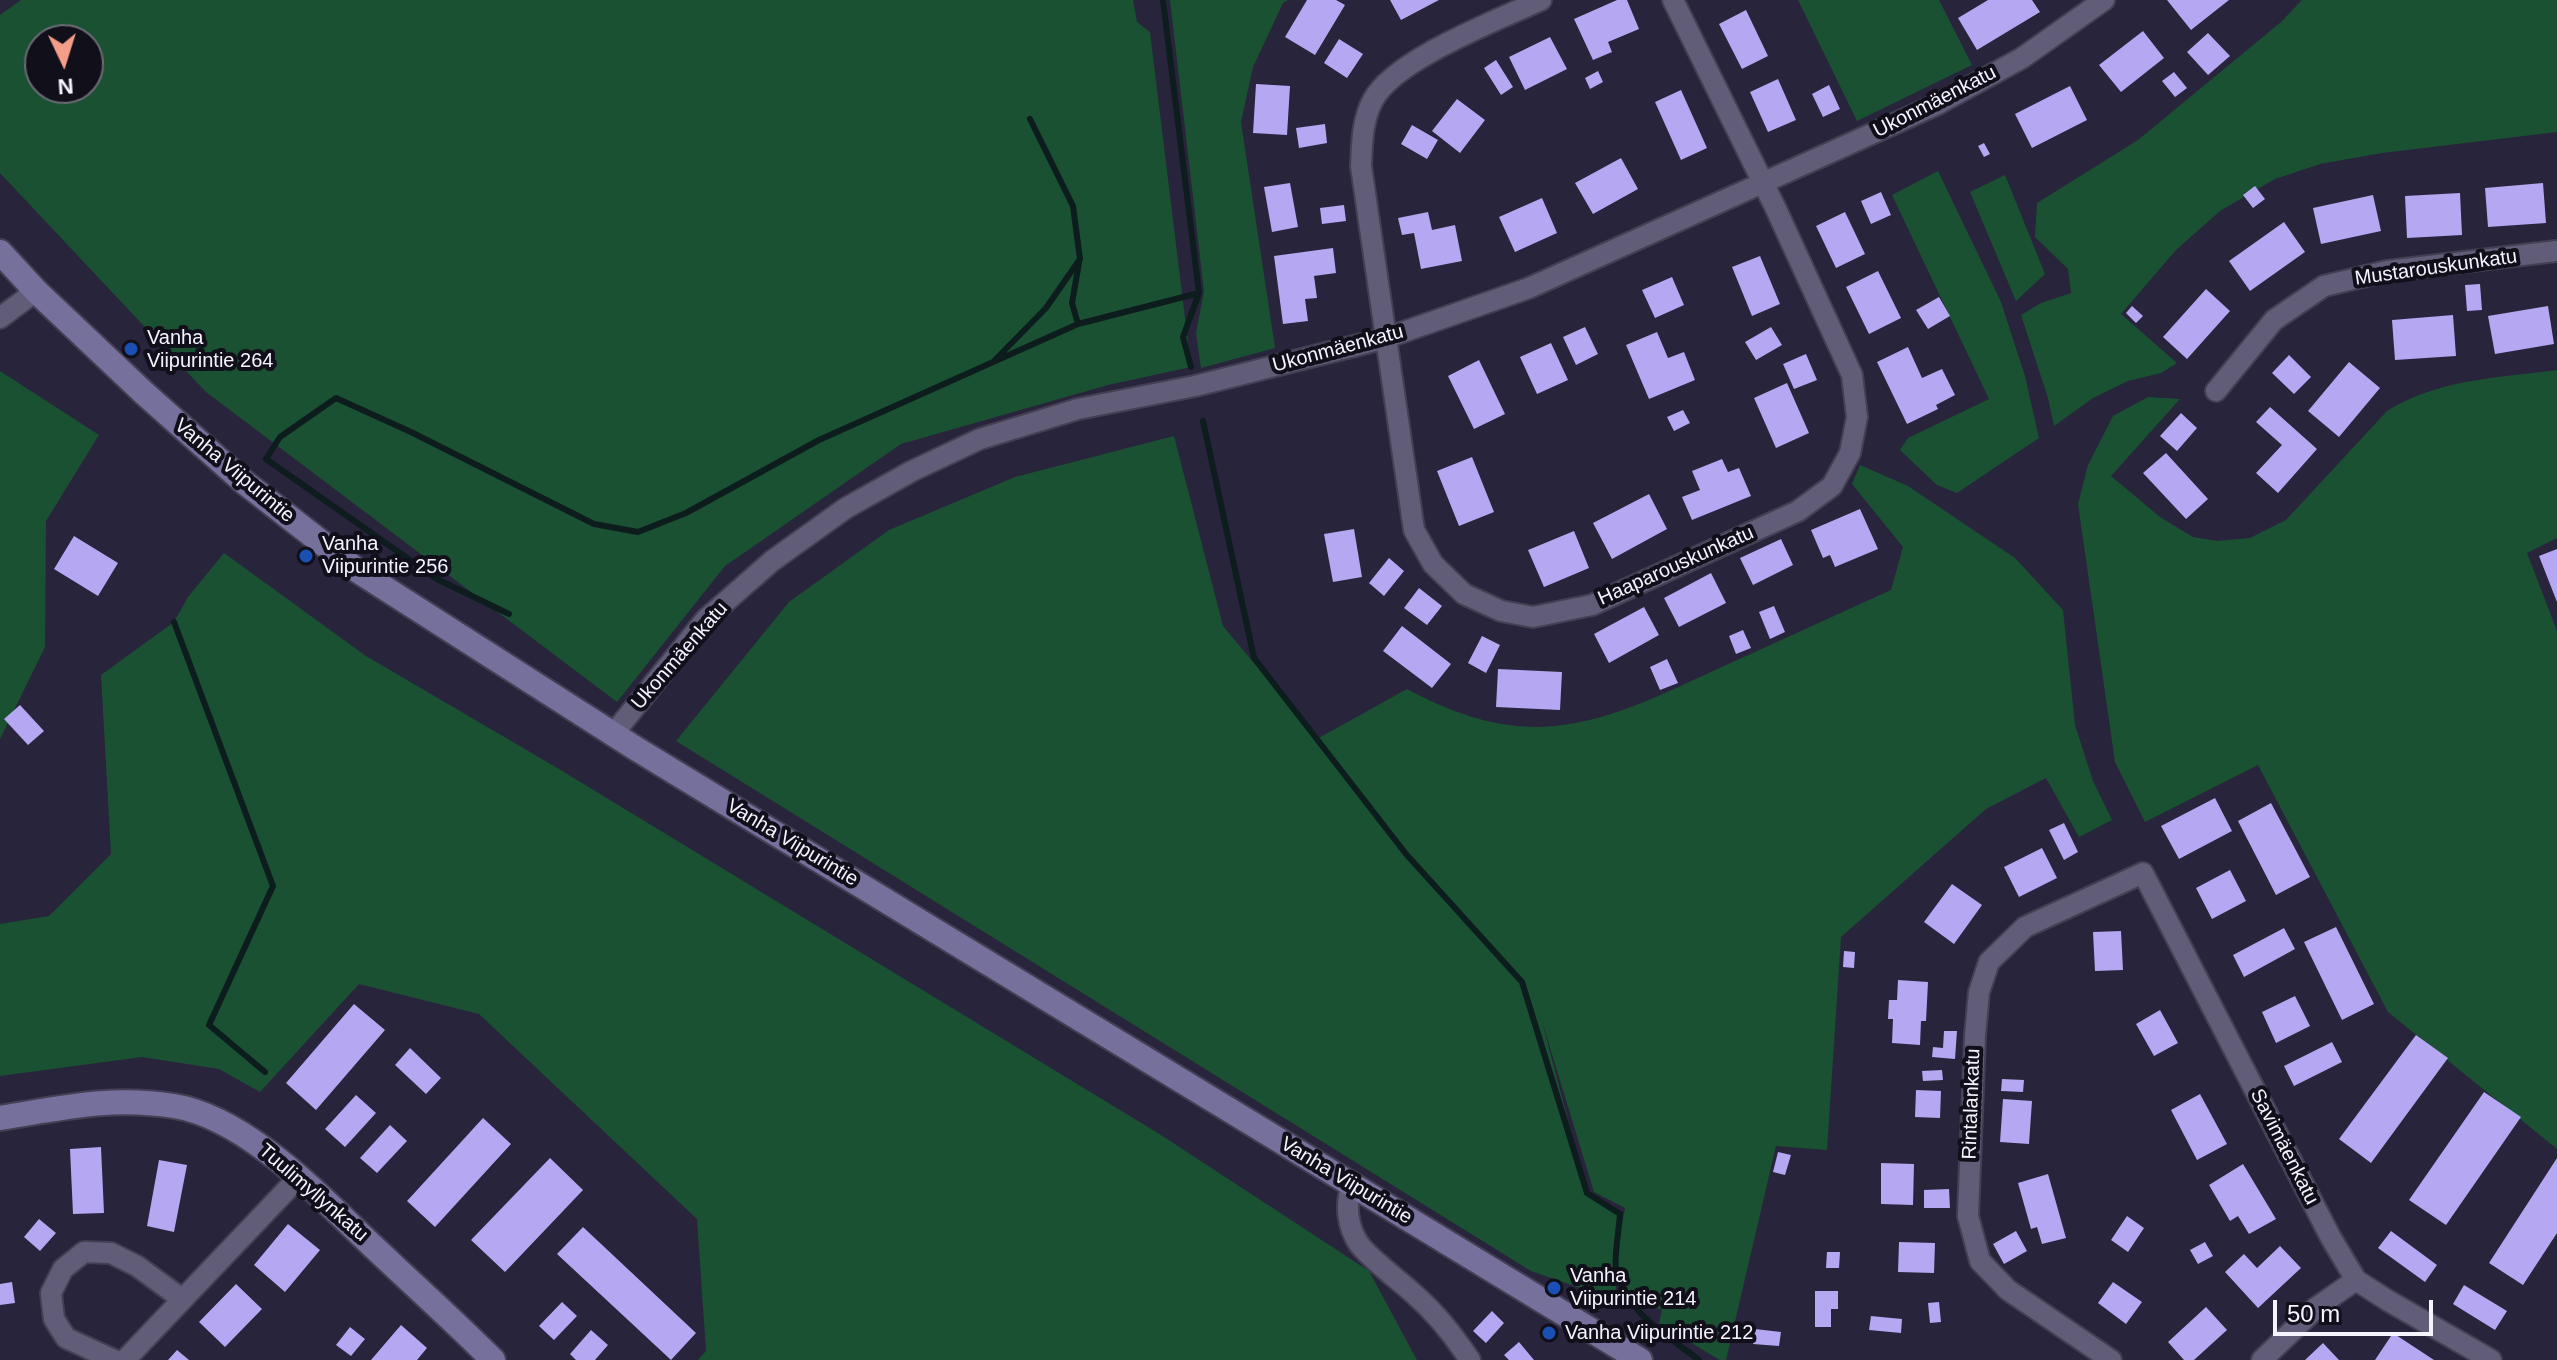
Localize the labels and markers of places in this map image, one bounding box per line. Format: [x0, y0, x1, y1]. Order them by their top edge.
place label: Vanha Viipurintie 264 [147, 326, 273, 373]
marker: Vanha Viipurintie 264 [122, 340, 140, 358]
place label: Vanha Viipurintie 256 [322, 532, 448, 579]
marker: Vanha Viipurintie 256 [297, 547, 315, 565]
place label: Vanha Viipurintie 214 [1570, 1264, 1696, 1311]
marker: Vanha Viipurintie 214 [1545, 1279, 1563, 1297]
place label: Vanha Viipurintie 212 [1565, 1321, 1753, 1345]
marker: Vanha Viipurintie 212 [1540, 1324, 1558, 1342]

